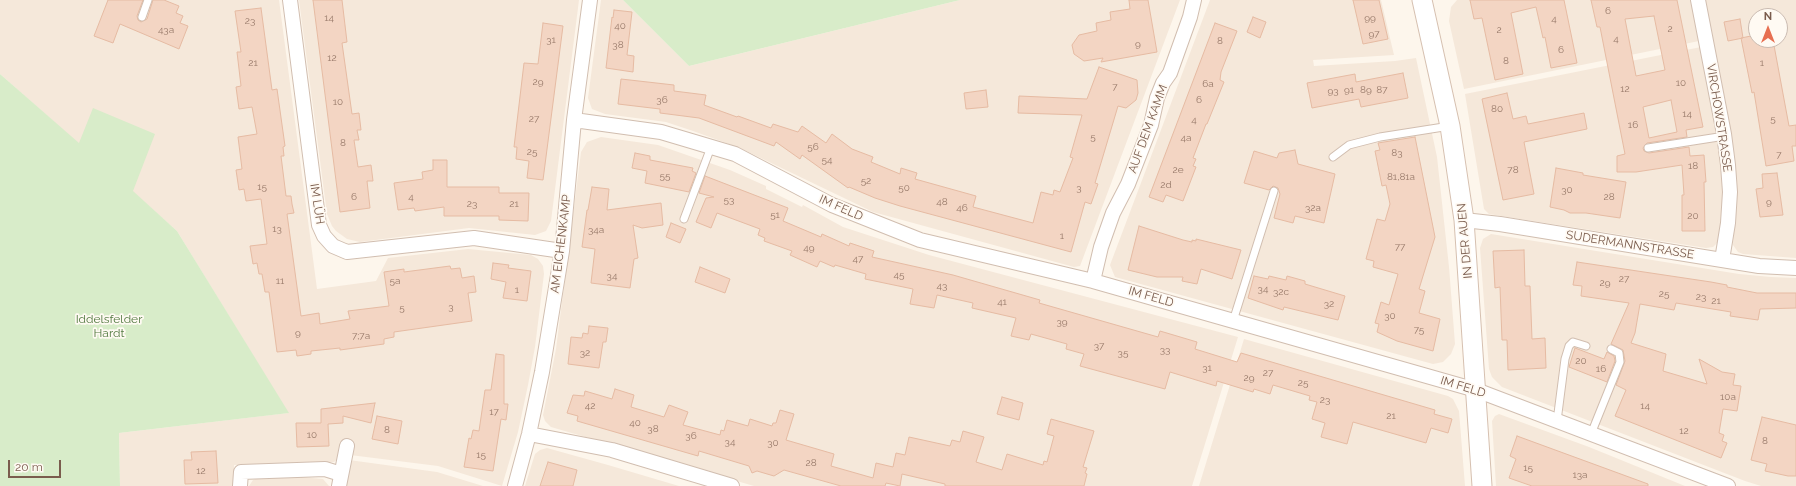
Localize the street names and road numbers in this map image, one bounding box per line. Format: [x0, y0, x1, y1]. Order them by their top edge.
street label: VIRCHOWSTRASSE [1703, 63, 1735, 173]
street label: AUF DEM KAMM [1125, 83, 1171, 175]
street label: IM LÜH [307, 183, 327, 225]
street label: IM FELD [817, 192, 865, 224]
street label: AM EICHENKAMP [548, 194, 574, 294]
street label: IN DER AUEN [1455, 203, 1475, 279]
street label: SUDERMANNSTRASSE [1565, 228, 1695, 262]
street label: IM FELD [1127, 284, 1175, 310]
street label: IM FELD [1439, 373, 1487, 401]

